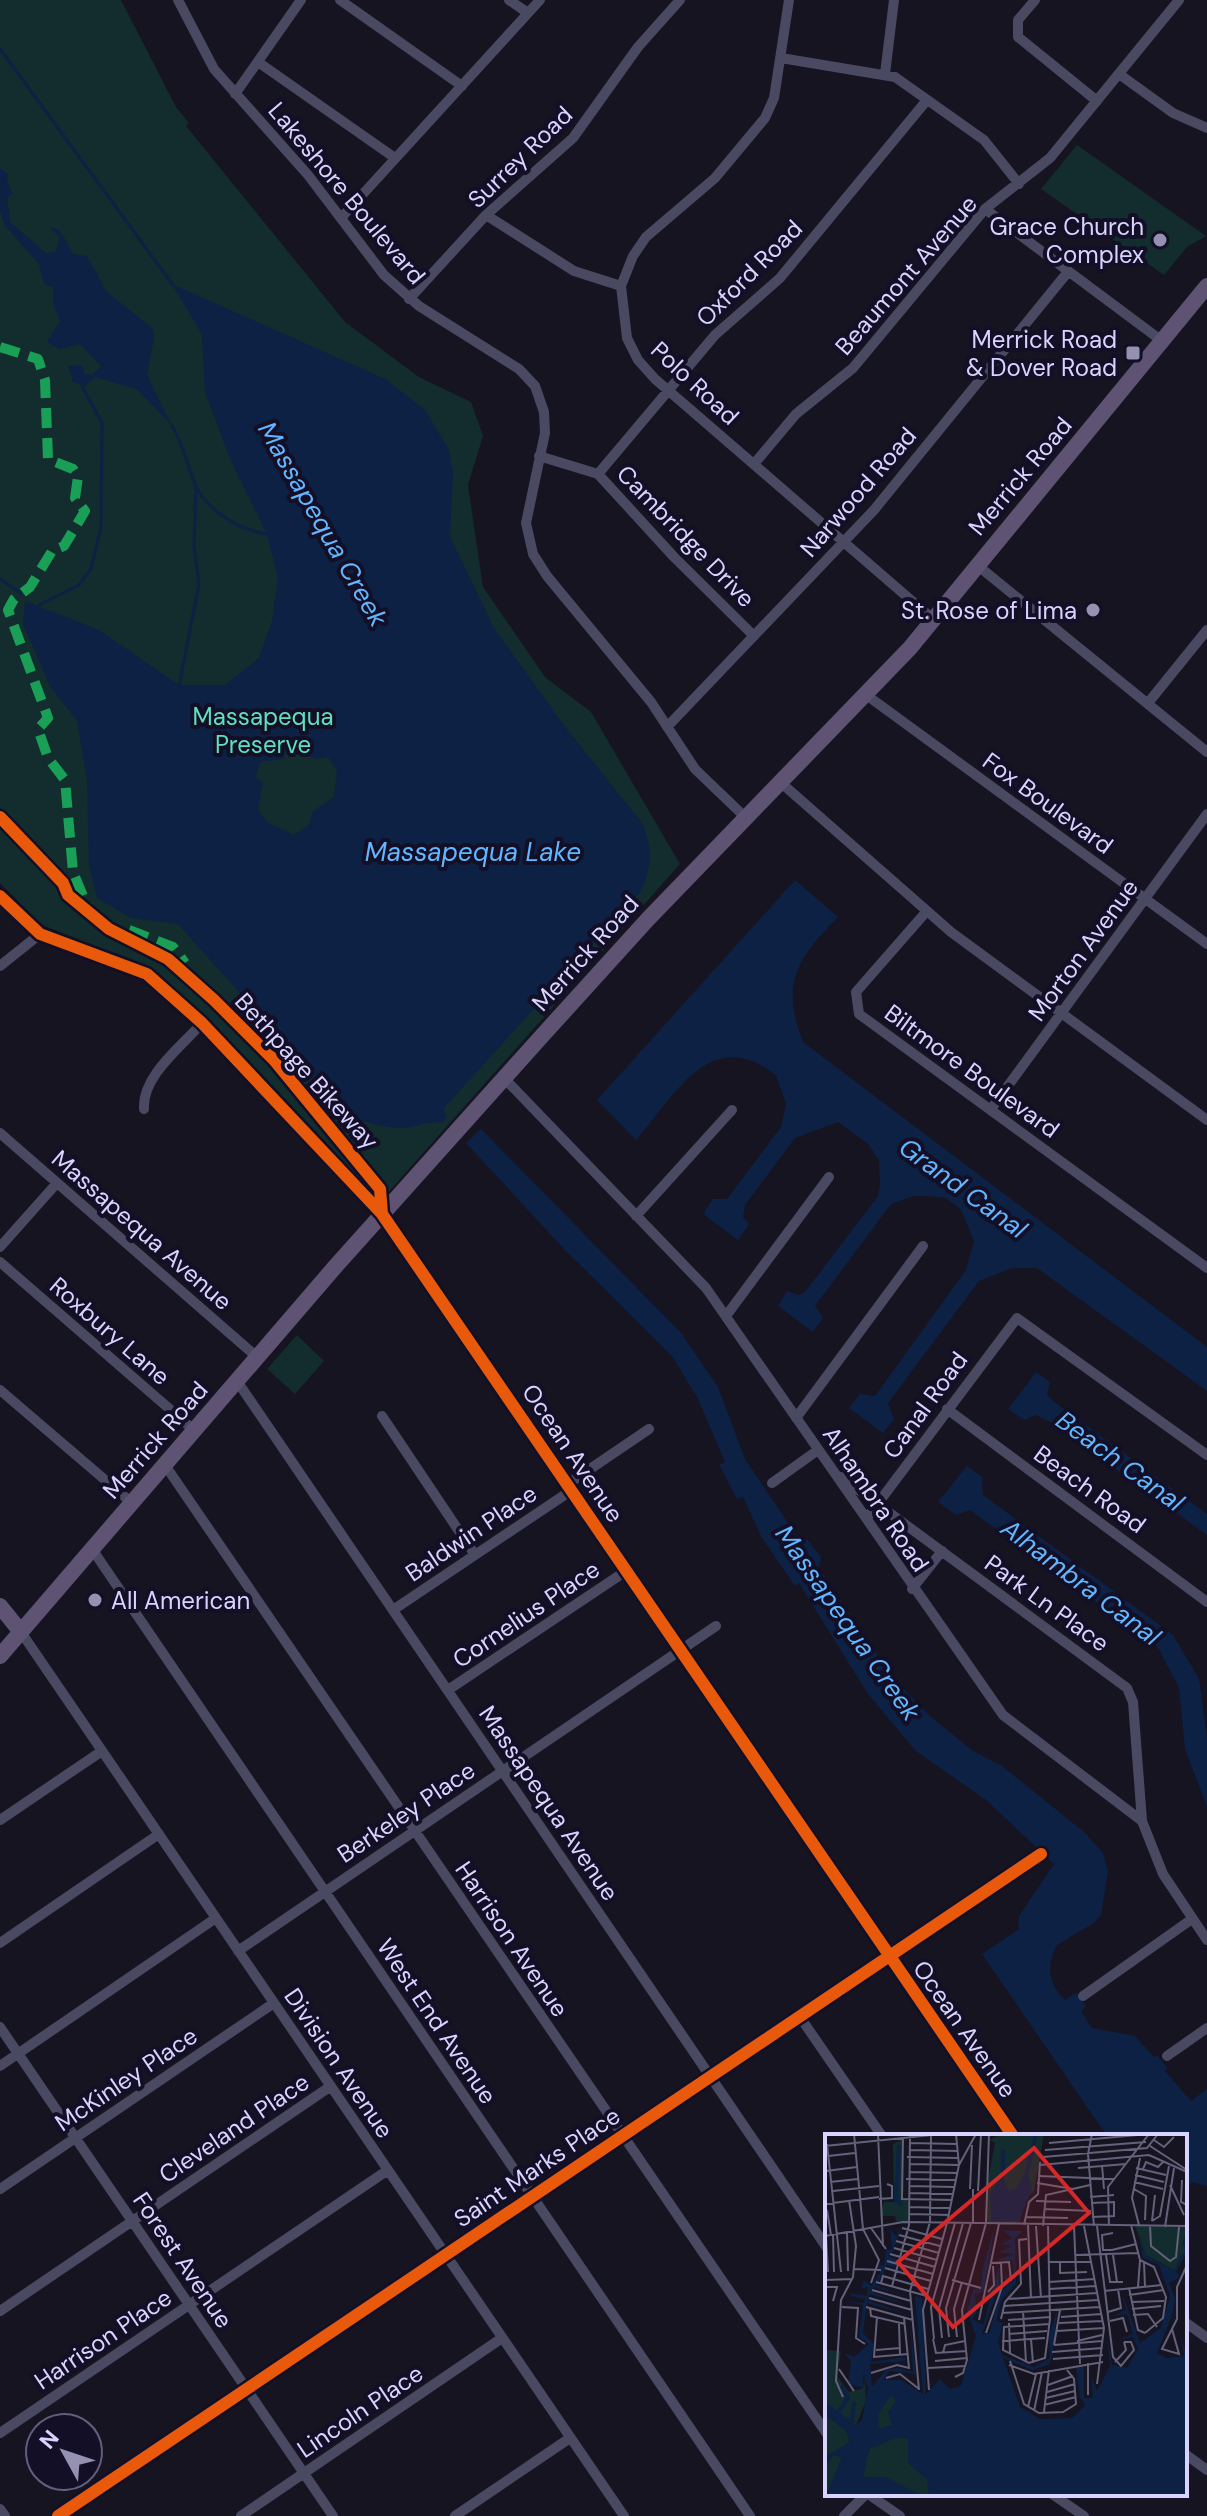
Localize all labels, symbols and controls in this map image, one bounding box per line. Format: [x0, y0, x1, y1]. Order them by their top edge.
street label: Lakeshore Boulevard [262, 95, 432, 291]
street label: Surrey Road [461, 99, 579, 215]
street label: Beaumont Avenue [828, 189, 984, 361]
place label: Grace Church Complex [989, 211, 1144, 270]
street label: Oxford Road [689, 213, 809, 333]
marker: Grace Church Complex [1151, 231, 1169, 249]
place label: Merrick Road & Dover Road [966, 324, 1117, 383]
street label: Polo Road [644, 334, 746, 432]
marker: Merrick Road & Dover Road [1124, 344, 1142, 362]
street label: Merrick Road [961, 410, 1079, 542]
water label: Massapequa Creek [250, 415, 396, 633]
street label: Narwood Road [793, 421, 923, 563]
street label: Cambridge Drive [610, 458, 762, 614]
place label: St. Rose of Lima [901, 595, 1077, 626]
marker: St. Rose of Lima [1084, 601, 1102, 619]
park label: Massapequa Preserve [193, 701, 333, 760]
street label: Fox Boulevard [977, 745, 1119, 861]
water label: Massapequa Lake [365, 835, 581, 869]
street label: Morton Avenue [1021, 873, 1145, 1027]
street label: Merrick Road [525, 889, 645, 1017]
street label: Bethpage Bikeway [228, 986, 386, 1156]
street label: Biltmore Boulevard [879, 997, 1065, 1145]
water label: Grand Canal [892, 1130, 1035, 1247]
street label: Massapequa Avenue [45, 1143, 239, 1317]
street label: Roxbury Lane [43, 1270, 177, 1392]
street label: Canal Road [876, 1345, 974, 1465]
street label: Merrick Road [96, 1375, 214, 1505]
street label: Ocean Avenue [515, 1378, 631, 1528]
water label: Beach Canal [1049, 1403, 1192, 1520]
street label: Alhambra Road [816, 1420, 936, 1578]
street label: Beach Road [1028, 1438, 1152, 1540]
street label: Baldwin Place [399, 1478, 543, 1588]
water label: Alhambra Canal [994, 1510, 1168, 1654]
water label: Massapequa Creek [768, 1518, 929, 1728]
street label: Park Ln Place [979, 1547, 1115, 1659]
street label: Cornelius Place [447, 1553, 605, 1675]
place label: All American [111, 1585, 250, 1616]
marker: All American [86, 1591, 104, 1609]
street label: Massapequa Avenue [472, 1699, 626, 1907]
street label: Berkeley Place [331, 1754, 481, 1870]
street label: Harrison Avenue [449, 1855, 575, 2023]
street label: West End Avenue [370, 1932, 504, 2110]
street label: Ocean Avenue [906, 1954, 1024, 2104]
street label: Division Avenue [277, 1982, 401, 2144]
street label: McKinley Place [49, 2020, 203, 2138]
street label: Cleveland Place [153, 2066, 315, 2190]
street label: Saint Marks Place [448, 2100, 626, 2234]
inset map [825, 2134, 1187, 2496]
street label: Forest Avenue [126, 2186, 240, 2334]
street label: Harrison Place [28, 2282, 178, 2396]
street label: Lincoln Place [291, 2358, 429, 2464]
north arrow [24, 2412, 104, 2492]
text: N [33, 2424, 65, 2455]

